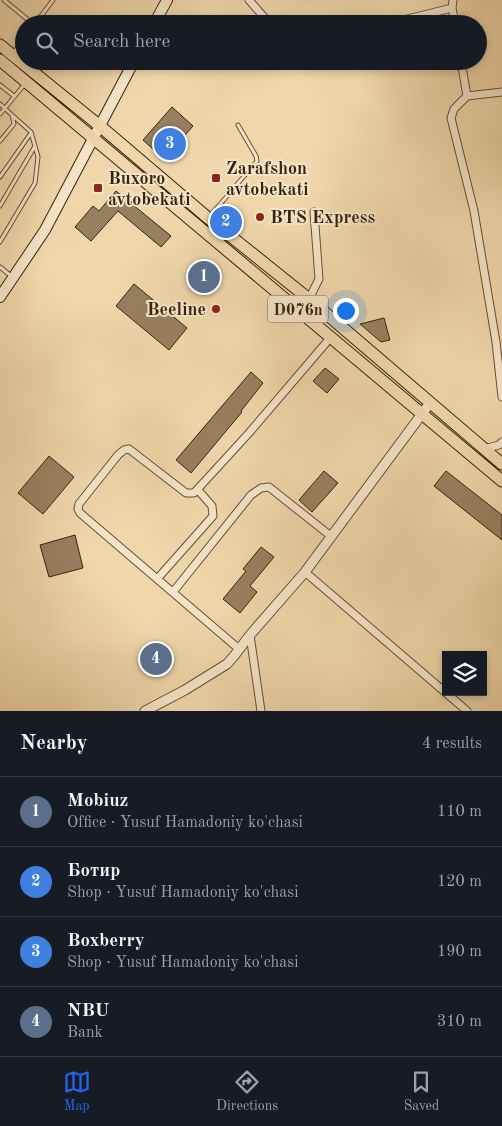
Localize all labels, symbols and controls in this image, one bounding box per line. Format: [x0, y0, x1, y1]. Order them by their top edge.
search box [15, 15, 487, 70]
icon: search [33, 29, 61, 57]
text: Search here [73, 33, 170, 52]
pin: 3 [154, 125, 186, 163]
place label: Zarafshon avtobekati [226, 160, 309, 199]
place label: Buxoro avtobekati [108, 170, 191, 209]
marker: Zarafshon avtobekati [210, 172, 222, 184]
marker: Buxoro avtobekati [92, 182, 104, 194]
pin: 2 [210, 203, 242, 241]
place label: BTS Express [270, 209, 375, 227]
marker: BTS Express [254, 211, 266, 223]
pin: 1 [188, 258, 220, 296]
road number: D076n [268, 296, 328, 322]
your location [333, 298, 359, 324]
place label: Beeline [147, 301, 206, 319]
marker: Beeline [210, 303, 222, 315]
pin: 4 [140, 640, 172, 678]
map controls [442, 651, 487, 696]
button: layers [442, 651, 487, 696]
text: Nearby [20, 733, 88, 754]
text: 4 results [422, 736, 482, 752]
text: Mobiuz [67, 792, 128, 811]
text: 1 [31, 804, 41, 820]
text: 110 m [437, 804, 482, 820]
text: Office · Yusuf Hamadoniy ko'chasi [67, 815, 303, 831]
text: Ботир [67, 862, 120, 881]
text: 2 [31, 874, 41, 890]
text: 120 m [437, 874, 482, 890]
text: Shop · Yusuf Hamadoniy ko'chasi [67, 885, 299, 901]
text: Boxberry [67, 932, 145, 951]
text: 3 [31, 944, 41, 960]
text: 190 m [437, 944, 482, 960]
text: Shop · Yusuf Hamadoniy ko'chasi [67, 955, 299, 971]
text: NBU [67, 1002, 110, 1021]
text: 4 [31, 1014, 41, 1030]
text: 310 m [437, 1014, 482, 1030]
text: Bank [67, 1025, 103, 1041]
tab: Map [63, 1068, 91, 1115]
tab: Directions [216, 1068, 278, 1115]
tab: Saved [404, 1068, 439, 1115]

